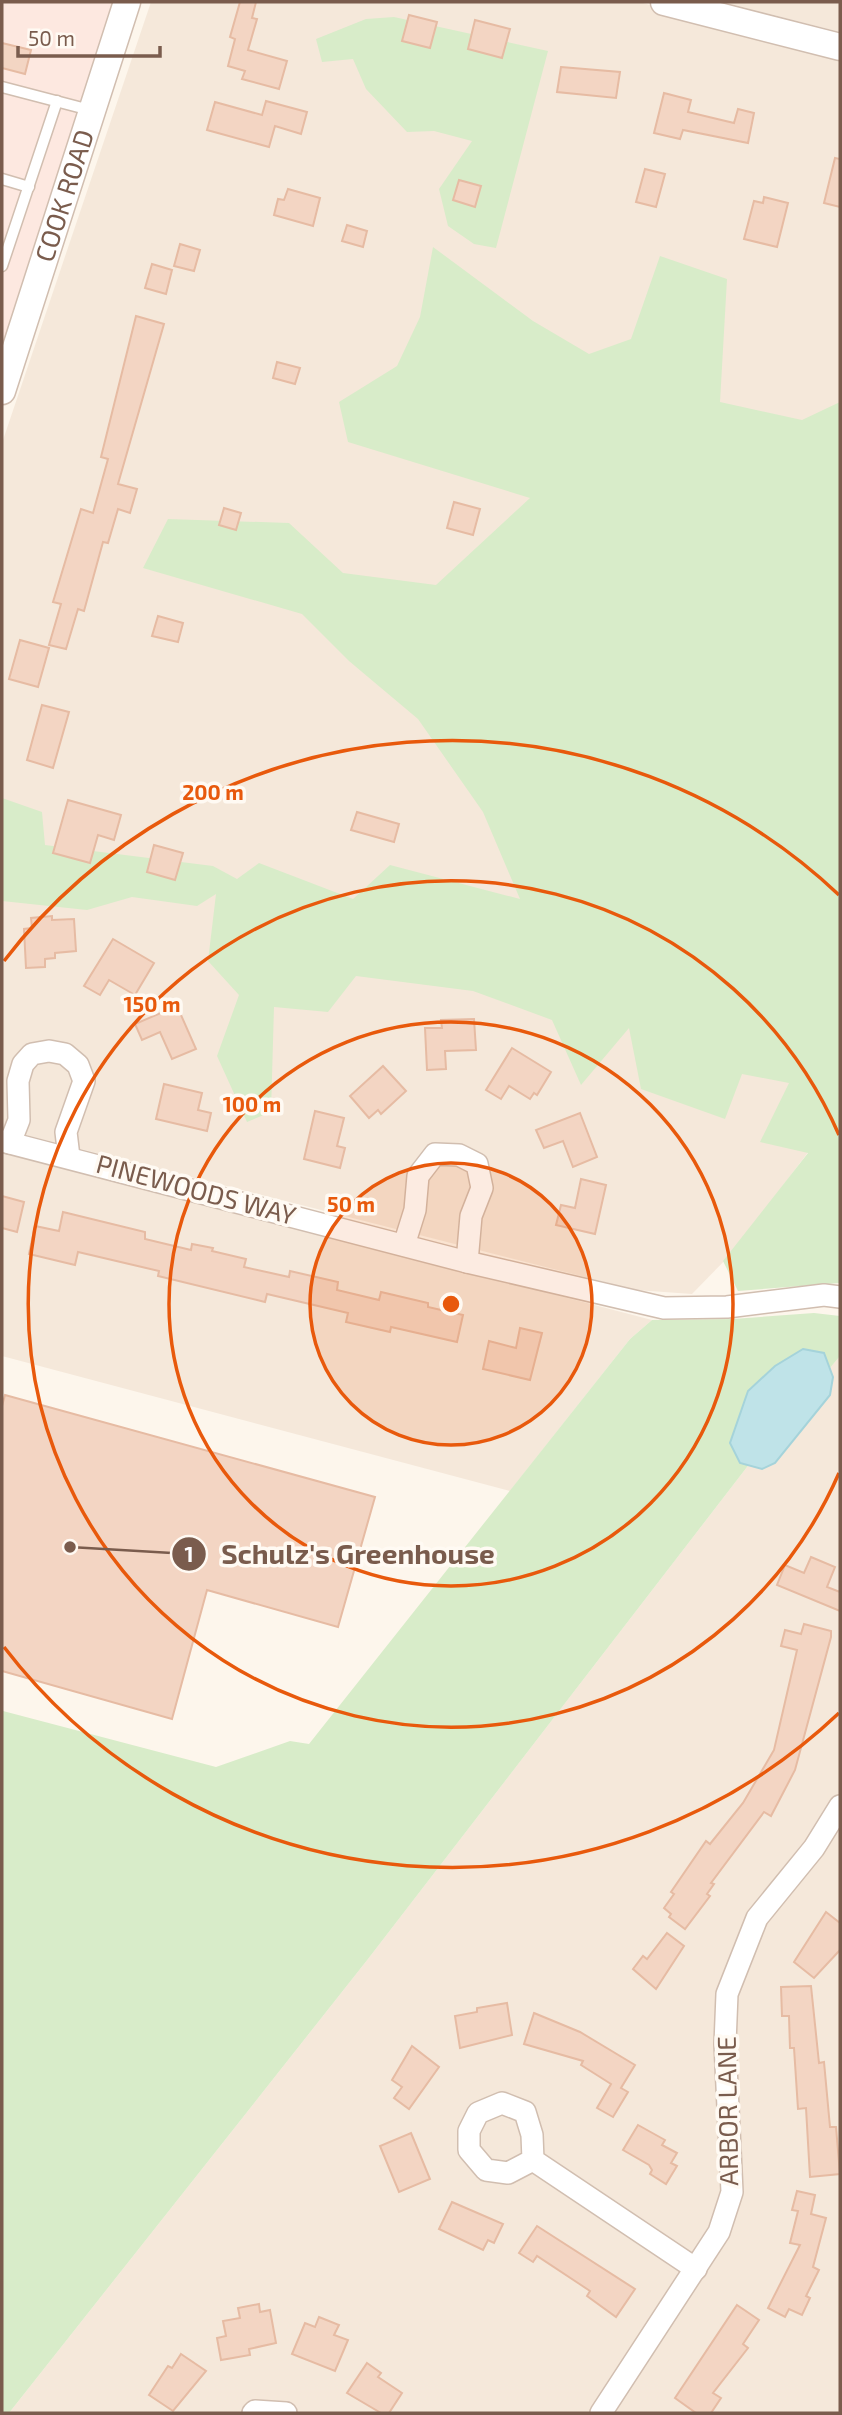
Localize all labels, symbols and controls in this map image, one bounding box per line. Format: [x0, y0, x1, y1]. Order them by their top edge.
scale bar [18, 14, 159, 58]
text: 50 m [28, 25, 75, 50]
street label: COOK ROAD [28, 125, 99, 265]
text: 200 m [182, 779, 244, 804]
text: 150 m [124, 991, 180, 1016]
text: 100 m [223, 1091, 281, 1116]
street label: PINEWOODS WAY [93, 1147, 300, 1230]
text: 50 m [327, 1191, 375, 1216]
centre of rings [439, 1292, 463, 1316]
callout: Schulz's Greenhouse [172, 1530, 509, 1579]
text: Schulz's Greenhouse [221, 1536, 495, 1570]
text: 1 [184, 1541, 194, 1566]
street label: ARBOR LANE [710, 2036, 743, 2186]

